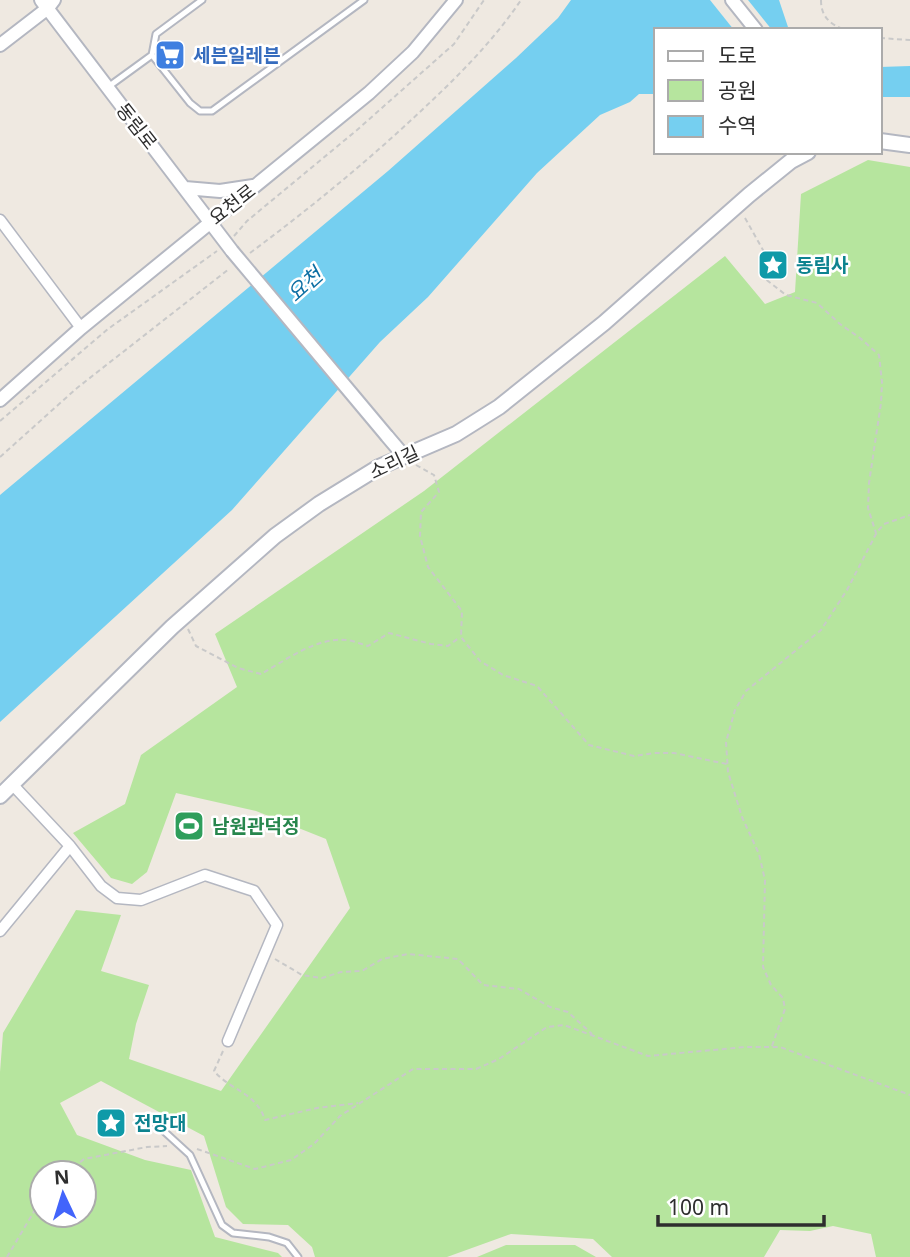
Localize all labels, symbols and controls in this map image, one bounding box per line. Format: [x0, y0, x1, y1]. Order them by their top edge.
legend [654, 28, 882, 154]
supermarket icon: 세븐일레븐 [153, 38, 187, 72]
text: 도로 [718, 41, 757, 69]
place label: 세븐일레븐 [193, 42, 280, 68]
text: 공원 [718, 76, 757, 104]
street label: 동림로 [111, 97, 163, 155]
text: 수역 [718, 111, 757, 139]
street label: 요천로 [203, 178, 261, 230]
place icon: 동림사 [756, 248, 790, 282]
place label: 동림사 [796, 252, 849, 278]
water label: 요천 [281, 259, 330, 308]
street label: 소리길 [365, 439, 423, 485]
sports icon: 남원관덕정 [172, 809, 206, 843]
place label: 남원관덕정 [212, 813, 299, 839]
place icon: 전망대 [94, 1106, 128, 1140]
place label: 전망대 [134, 1110, 186, 1136]
north arrow [28, 1159, 98, 1229]
text: N [53, 1164, 70, 1191]
scale bar [658, 1184, 824, 1228]
text: 100 m [668, 1193, 729, 1221]

